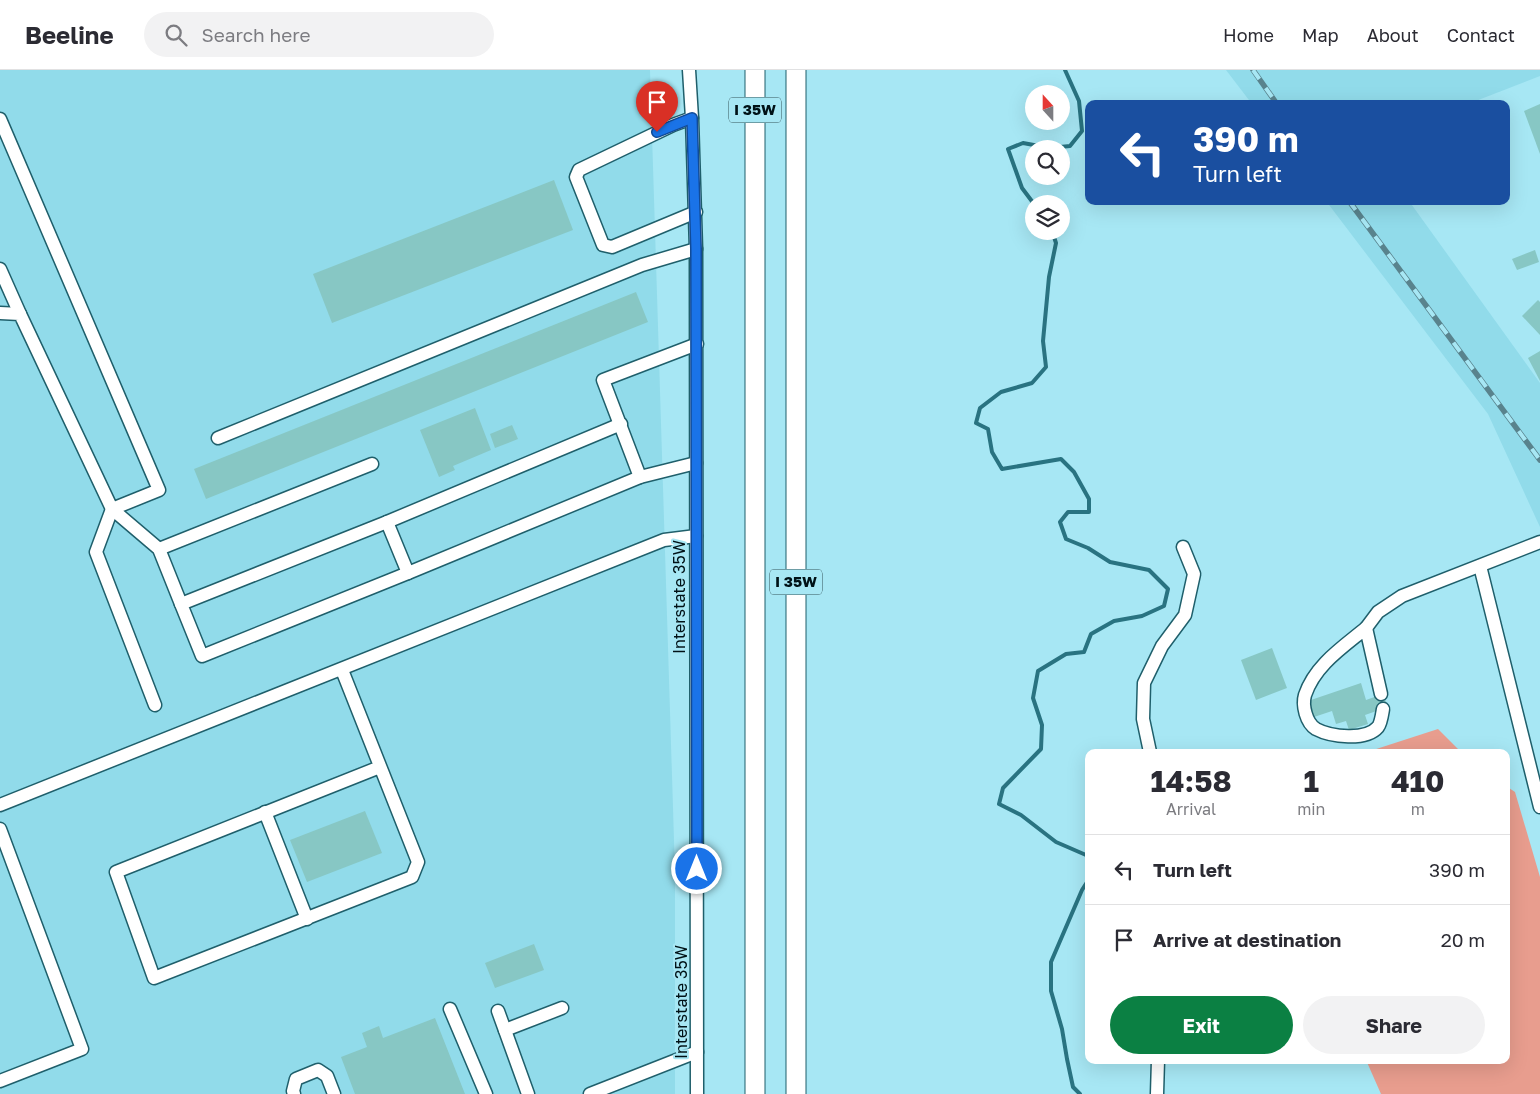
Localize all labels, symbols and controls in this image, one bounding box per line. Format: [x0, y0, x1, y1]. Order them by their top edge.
search box [144, 12, 494, 57]
text: Beeline [25, 20, 114, 49]
icon: search [162, 21, 190, 49]
text: Search here [202, 23, 310, 46]
text: Home [1223, 24, 1274, 46]
text: Map [1302, 24, 1339, 46]
text: About [1367, 24, 1419, 46]
text: Contact [1447, 24, 1515, 46]
pin [636, 81, 678, 132]
north arrow [1025, 85, 1070, 130]
map controls [1025, 85, 1070, 240]
icon: arrive [643, 88, 671, 116]
road number: I 35W [729, 98, 781, 122]
text: 390 m [1193, 118, 1299, 160]
icon: left [1110, 120, 1175, 185]
button: search [1025, 140, 1070, 185]
text: Turn left [1193, 160, 1282, 187]
button: layers [1025, 195, 1070, 240]
street label: Interstate 35W [669, 540, 689, 654]
road number: I 35W [770, 570, 822, 594]
text: 14:58 [1150, 763, 1232, 799]
text: 1 [1304, 763, 1319, 799]
text: 410 [1391, 763, 1445, 799]
text: Arrival [1166, 799, 1216, 819]
text: min [1297, 799, 1325, 819]
text: m [1411, 799, 1425, 819]
position arrow [670, 842, 722, 894]
icon: left [1110, 856, 1138, 884]
text: Turn left [1153, 858, 1232, 881]
text: 390 m [1429, 858, 1485, 881]
icon: arrive [1110, 926, 1138, 954]
text: Arrive at destination [1153, 928, 1341, 951]
text: 20 m [1441, 928, 1485, 951]
street label: Interstate 35W [671, 945, 691, 1059]
button: Exit [1110, 996, 1293, 1054]
button: Share [1303, 996, 1485, 1054]

